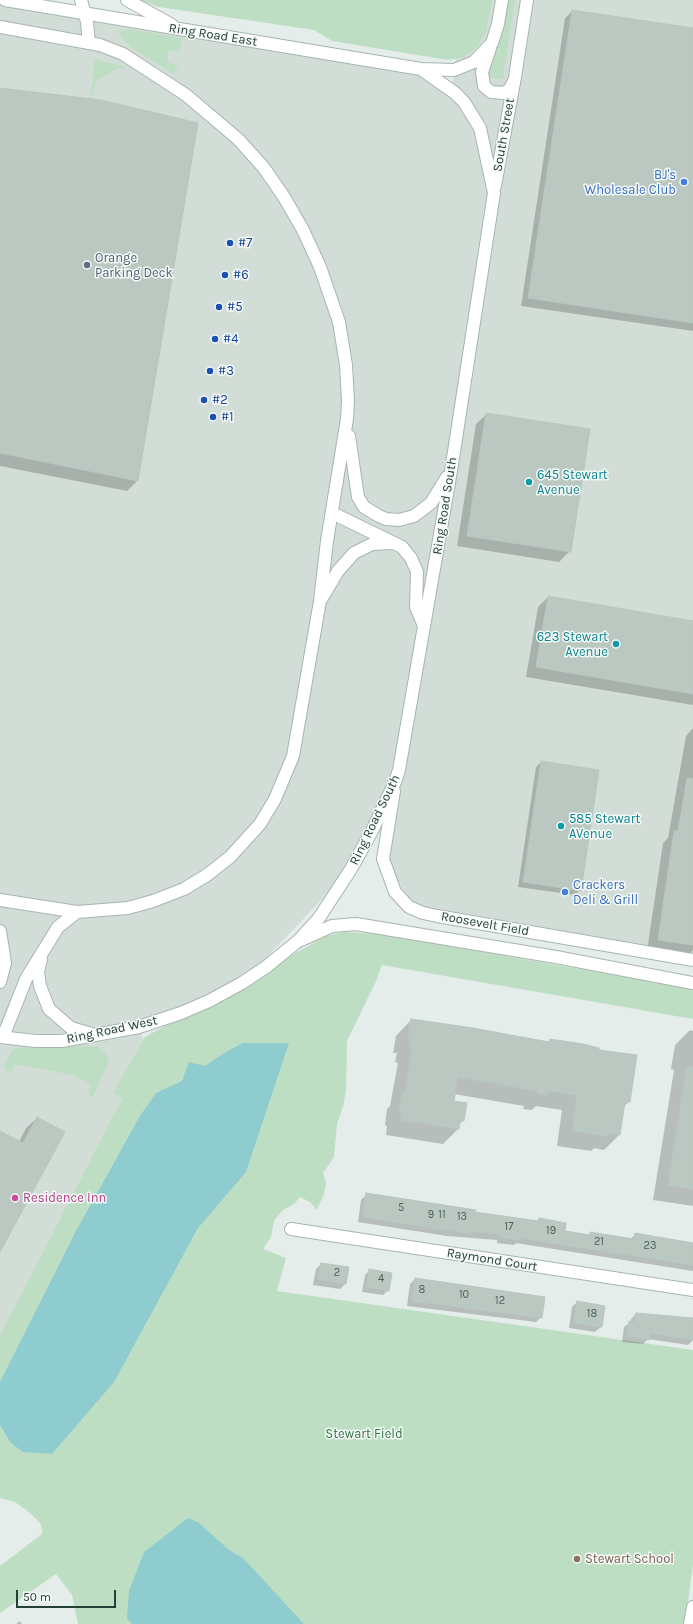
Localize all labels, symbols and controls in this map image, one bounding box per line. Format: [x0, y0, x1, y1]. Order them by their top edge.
street label: Ring Road East [168, 20, 258, 50]
street label: South Street [490, 97, 518, 173]
place label: BJ's Wholesale Club [585, 167, 676, 198]
marker: BJ's Wholesale Club [679, 177, 689, 187]
place label: #7 [238, 235, 252, 251]
marker: #7 [225, 238, 235, 248]
place label: Orange Parking Deck [95, 250, 173, 281]
marker: Orange Parking Deck [82, 260, 92, 270]
place label: #6 [233, 267, 249, 283]
marker: #6 [220, 270, 230, 280]
place label: #5 [227, 299, 242, 315]
marker: #5 [214, 302, 224, 312]
place label: #4 [223, 331, 238, 347]
marker: #4 [210, 334, 220, 344]
place label: #3 [218, 363, 234, 379]
marker: #3 [205, 366, 215, 376]
place label: #2 [212, 392, 228, 408]
marker: #2 [199, 395, 209, 405]
place label: #1 [221, 409, 233, 425]
marker: #1 [208, 412, 218, 422]
street label: Ring Road South [430, 456, 460, 556]
place label: 645 Stewart Avenue [537, 467, 608, 498]
marker: 645 Stewart Avenue [524, 477, 534, 487]
place label: 623 Stewart Avenue [537, 629, 608, 660]
marker: 623 Stewart Avenue [611, 639, 621, 649]
street label: Ring Road South [346, 772, 404, 868]
place label: 585 Stewart AVenue [569, 811, 640, 842]
marker: 585 Stewart AVenue [556, 821, 566, 831]
place label: Crackers Deli & Grill [573, 877, 638, 908]
marker: Crackers Deli & Grill [560, 887, 570, 897]
street label: Roosevelt Field [440, 909, 530, 939]
street label: Ring Road West [65, 1013, 159, 1047]
place label: Residence Inn [23, 1190, 106, 1206]
marker: Residence Inn [10, 1193, 20, 1203]
house number: 5 [398, 1201, 404, 1215]
house number: 9 [428, 1208, 434, 1222]
house number: 11 [438, 1208, 446, 1222]
house number: 13 [457, 1210, 467, 1224]
house number: 17 [505, 1220, 513, 1234]
house number: 19 [546, 1224, 556, 1238]
house number: 21 [594, 1235, 604, 1249]
house number: 23 [644, 1239, 656, 1253]
street label: Raymond Court [446, 1245, 538, 1275]
house number: 2 [334, 1266, 340, 1280]
house number: 4 [378, 1272, 384, 1286]
house number: 8 [419, 1283, 425, 1297]
house number: 10 [459, 1288, 469, 1302]
house number: 12 [495, 1294, 505, 1308]
house number: 18 [587, 1307, 597, 1321]
park label: Stewart Field [325, 1426, 403, 1442]
place label: Stewart School [585, 1551, 674, 1567]
marker: Stewart School [572, 1554, 582, 1564]
scale bar [18, 1582, 118, 1608]
text: 50 m [23, 1590, 51, 1604]

